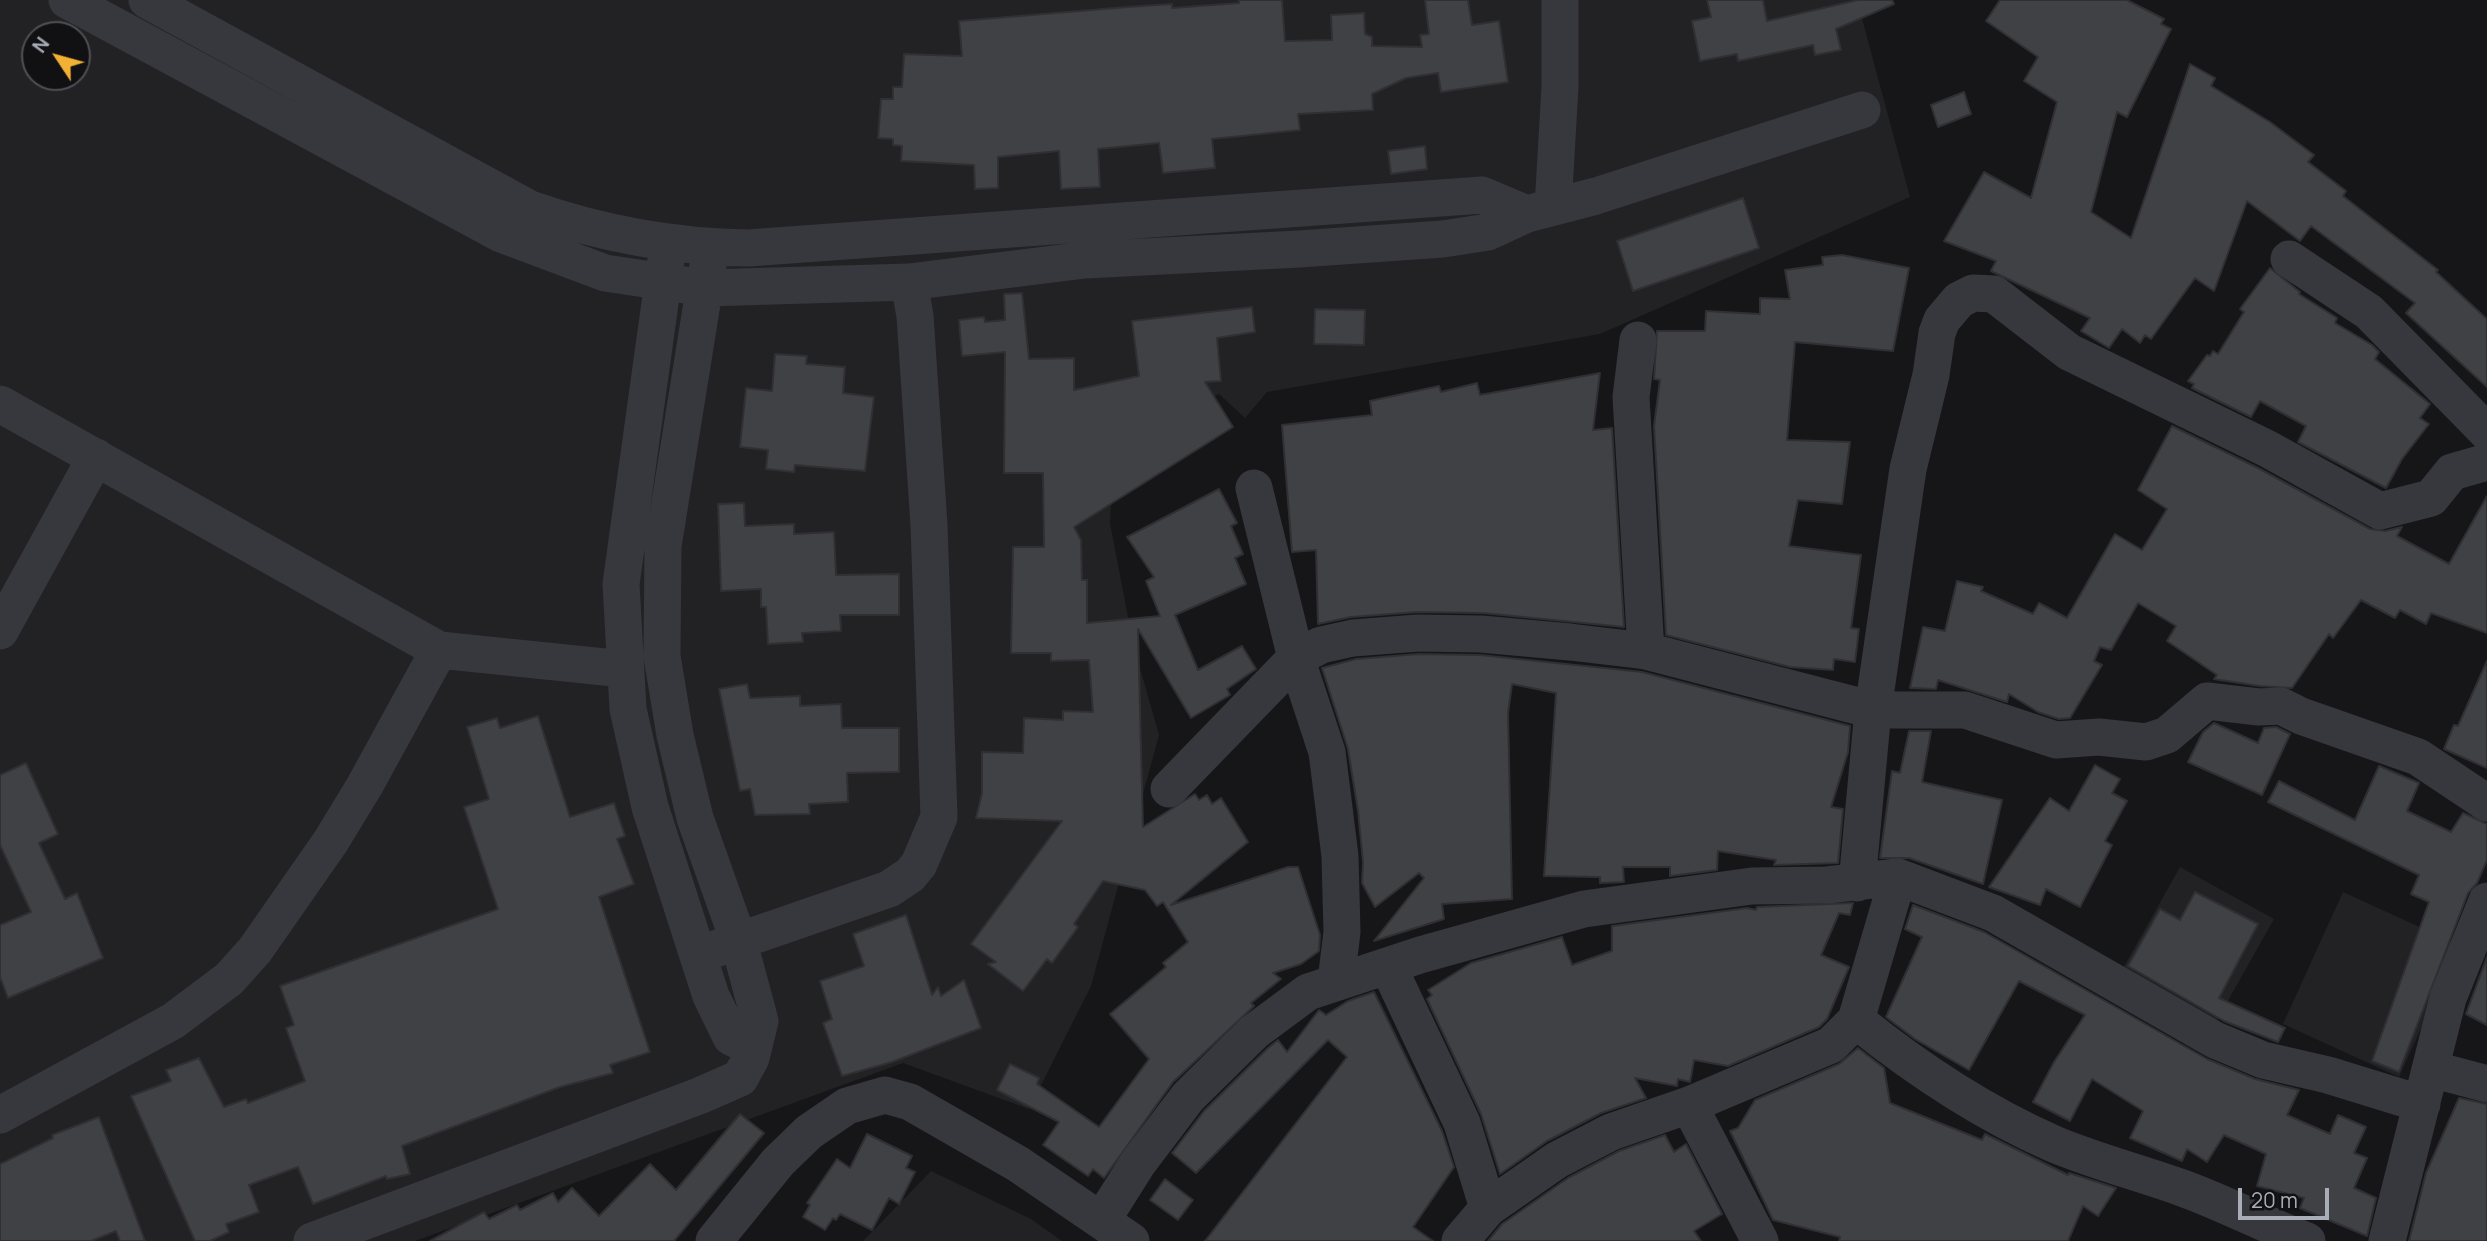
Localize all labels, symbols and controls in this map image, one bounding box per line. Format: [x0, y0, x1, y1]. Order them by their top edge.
north arrow [21, 21, 91, 91]
text: N [26, 32, 55, 58]
scale bar [2242, 1174, 2333, 1218]
text: 20 m [2251, 1186, 2298, 1214]

